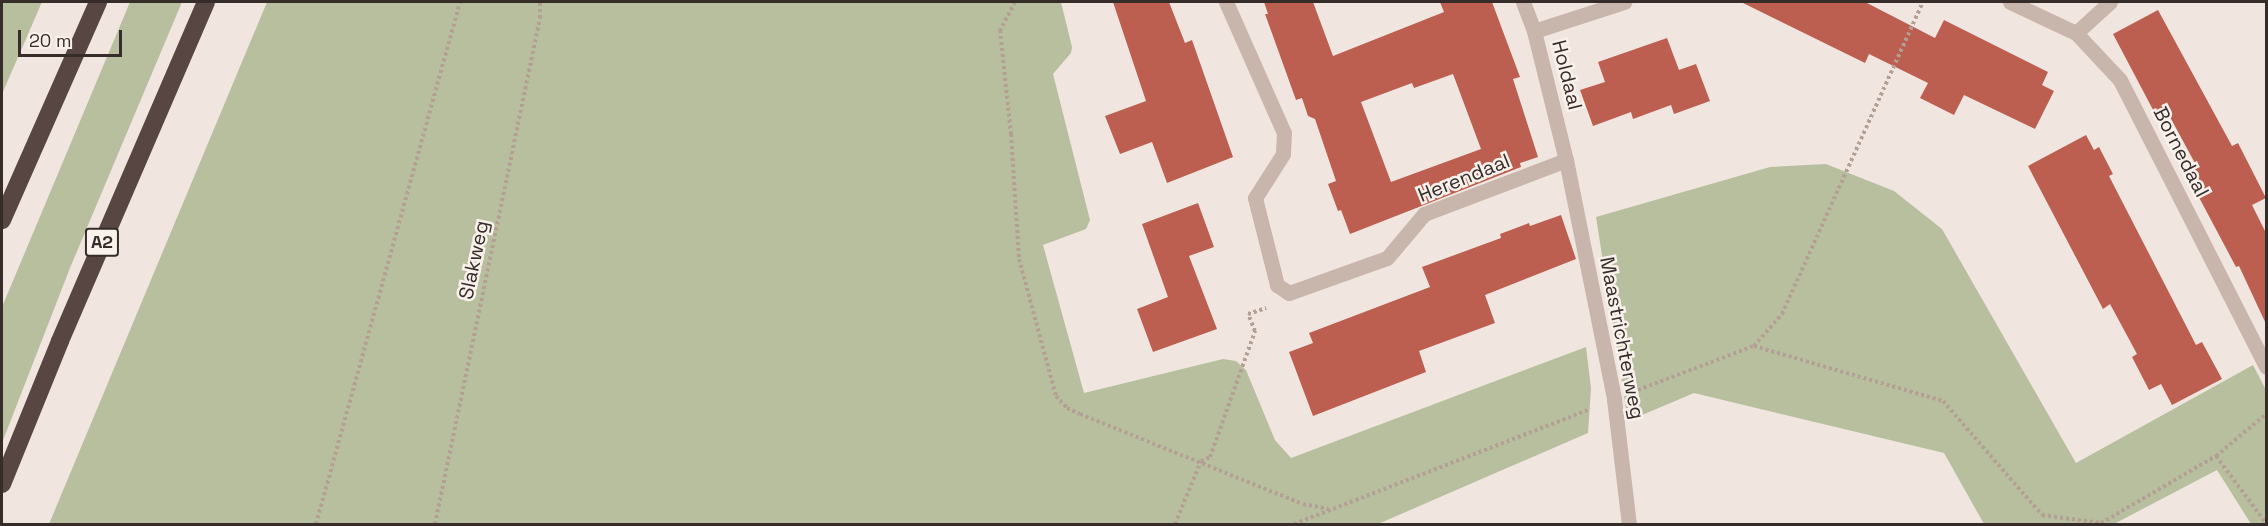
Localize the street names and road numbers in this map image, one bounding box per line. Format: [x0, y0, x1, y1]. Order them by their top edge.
street label: Holdaal [1547, 38, 1587, 112]
street label: Bornedaal [2148, 103, 2214, 201]
street label: Herendaal [1415, 149, 1513, 207]
street label: Slakweg [454, 218, 494, 302]
road number: A2 [84, 227, 120, 257]
street label: Maastrichterweg [1594, 255, 1650, 421]

